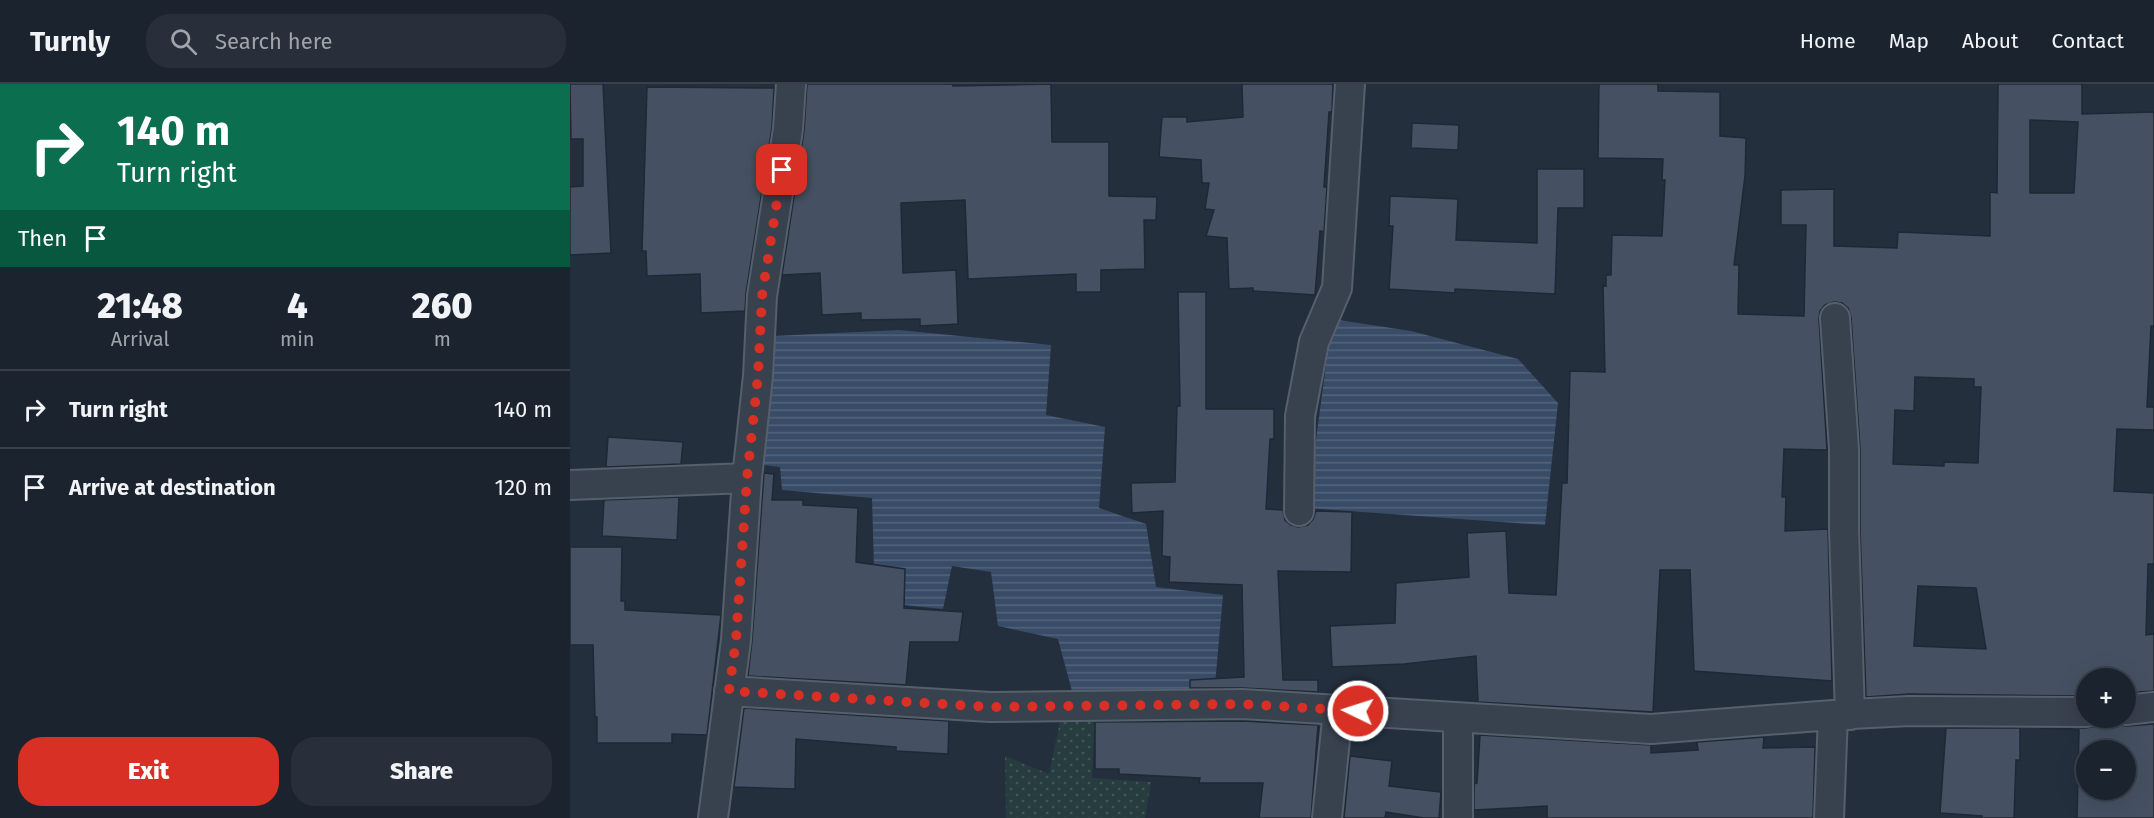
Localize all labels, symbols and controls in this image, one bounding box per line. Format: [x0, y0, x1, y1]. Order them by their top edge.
search box [146, 14, 566, 68]
text: Turnly [30, 25, 110, 58]
icon: search [167, 25, 200, 58]
text: Search here [215, 28, 332, 55]
text: Home [1800, 28, 1856, 54]
text: Map [1889, 28, 1929, 54]
text: About [1962, 28, 2019, 54]
text: Contact [2052, 28, 2124, 54]
text: 140 m [117, 106, 230, 156]
icon: right [18, 108, 96, 186]
pin [756, 144, 807, 195]
icon: arrive [765, 153, 798, 186]
text: Turn right [117, 157, 237, 189]
icon: arrive [79, 222, 112, 255]
text: Then [18, 225, 67, 252]
text: 21:48 [97, 284, 183, 328]
text: 4 [287, 284, 308, 328]
text: 260 [412, 284, 473, 328]
text: Arrival [111, 327, 169, 351]
text: min [280, 327, 315, 351]
text: m [434, 327, 451, 351]
icon: right [18, 393, 51, 426]
text: Turn right [69, 396, 168, 423]
text: 140 m [494, 396, 552, 423]
icon: arrive [18, 471, 51, 504]
text: Arrive at destination [69, 474, 276, 501]
text: 120 m [495, 474, 552, 501]
map controls [2076, 668, 2136, 800]
button: + [2076, 668, 2136, 728]
position arrow [1326, 679, 1390, 743]
button: Exit [18, 737, 279, 806]
button: Share [291, 737, 552, 806]
button: − [2076, 740, 2136, 800]

